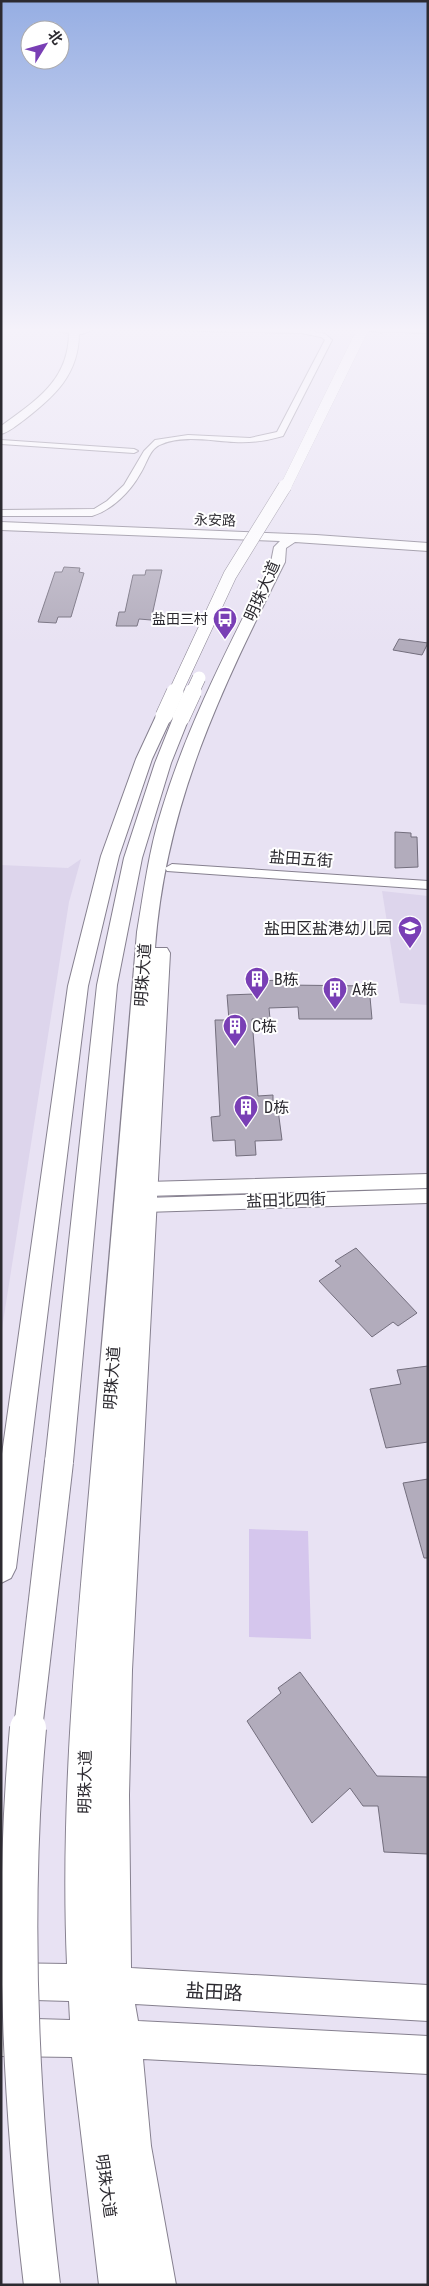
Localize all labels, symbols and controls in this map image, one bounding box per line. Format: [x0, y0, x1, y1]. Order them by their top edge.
north arrow [20, 20, 70, 70]
text: 北 [45, 27, 66, 48]
street label: 永安路 [194, 511, 236, 529]
street label: 明珠大道 [240, 558, 284, 624]
bus stop icon: 盐田三村 [212, 606, 238, 640]
place label: 盐田三村 [152, 611, 208, 627]
street label: 盐田五街 [268, 847, 334, 871]
school or university icon: 盐田区盐港幼儿园 [397, 915, 423, 949]
place label: 盐田区盐港幼儿园 [264, 919, 392, 938]
street label: 明珠大道 [131, 942, 155, 1008]
building icon: B栋 [244, 966, 270, 1000]
place label: B栋 [274, 970, 299, 989]
building icon: A栋 [322, 976, 348, 1010]
place label: A栋 [352, 980, 377, 999]
building icon: C栋 [222, 1013, 248, 1047]
place label: C栋 [252, 1017, 277, 1036]
building icon: D栋 [233, 1094, 259, 1128]
place label: D栋 [264, 1098, 289, 1117]
street label: 盐田北四街 [246, 1189, 326, 1211]
street label: 明珠大道 [100, 1345, 124, 1411]
street label: 明珠大道 [75, 1750, 95, 1814]
street label: 盐田路 [185, 1979, 243, 2005]
street label: 明珠大道 [92, 2153, 120, 2219]

